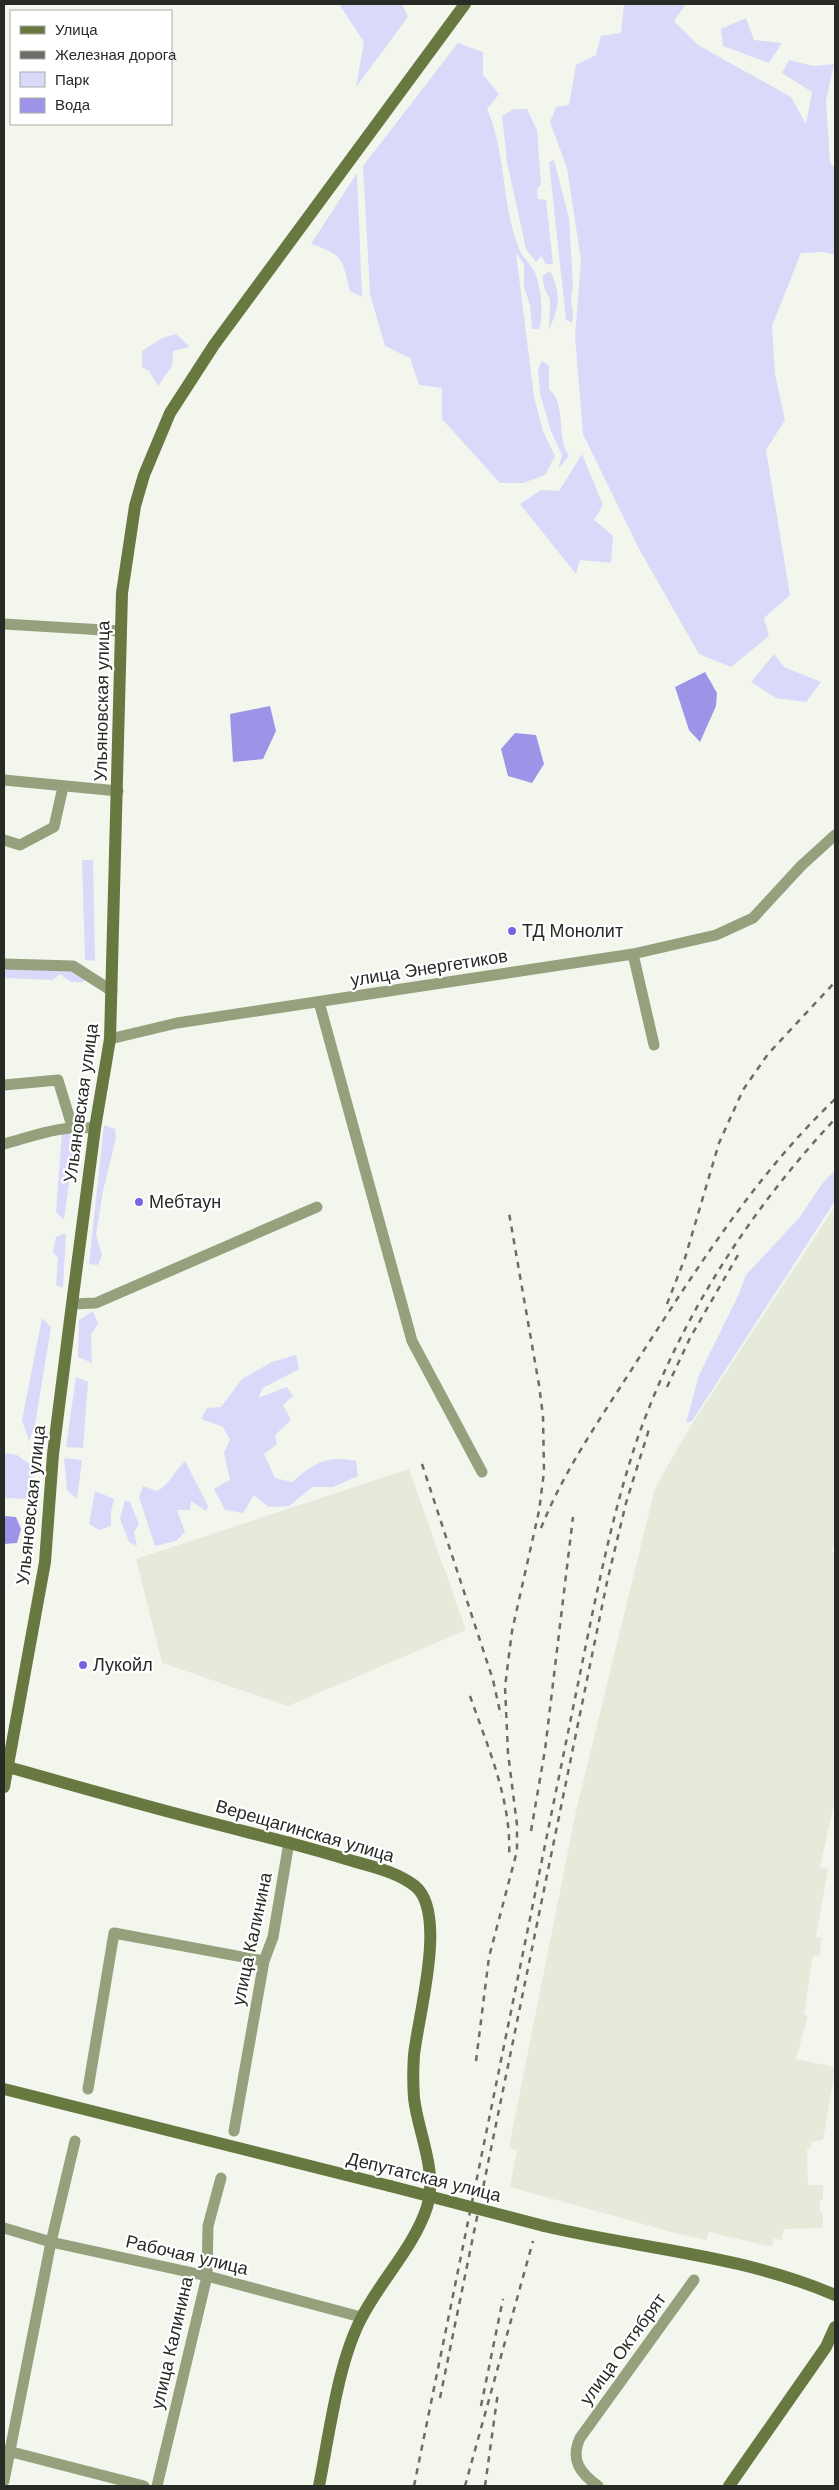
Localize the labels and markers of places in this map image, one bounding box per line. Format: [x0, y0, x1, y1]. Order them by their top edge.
place label: ТД Монолит [522, 921, 623, 941]
marker: ТД Монолит [506, 925, 518, 937]
place label: Мебтаун [149, 1192, 221, 1212]
marker: Мебтаун [133, 1196, 145, 1208]
place label: Лукойл [93, 1655, 153, 1675]
marker: Лукойл [77, 1659, 89, 1671]

